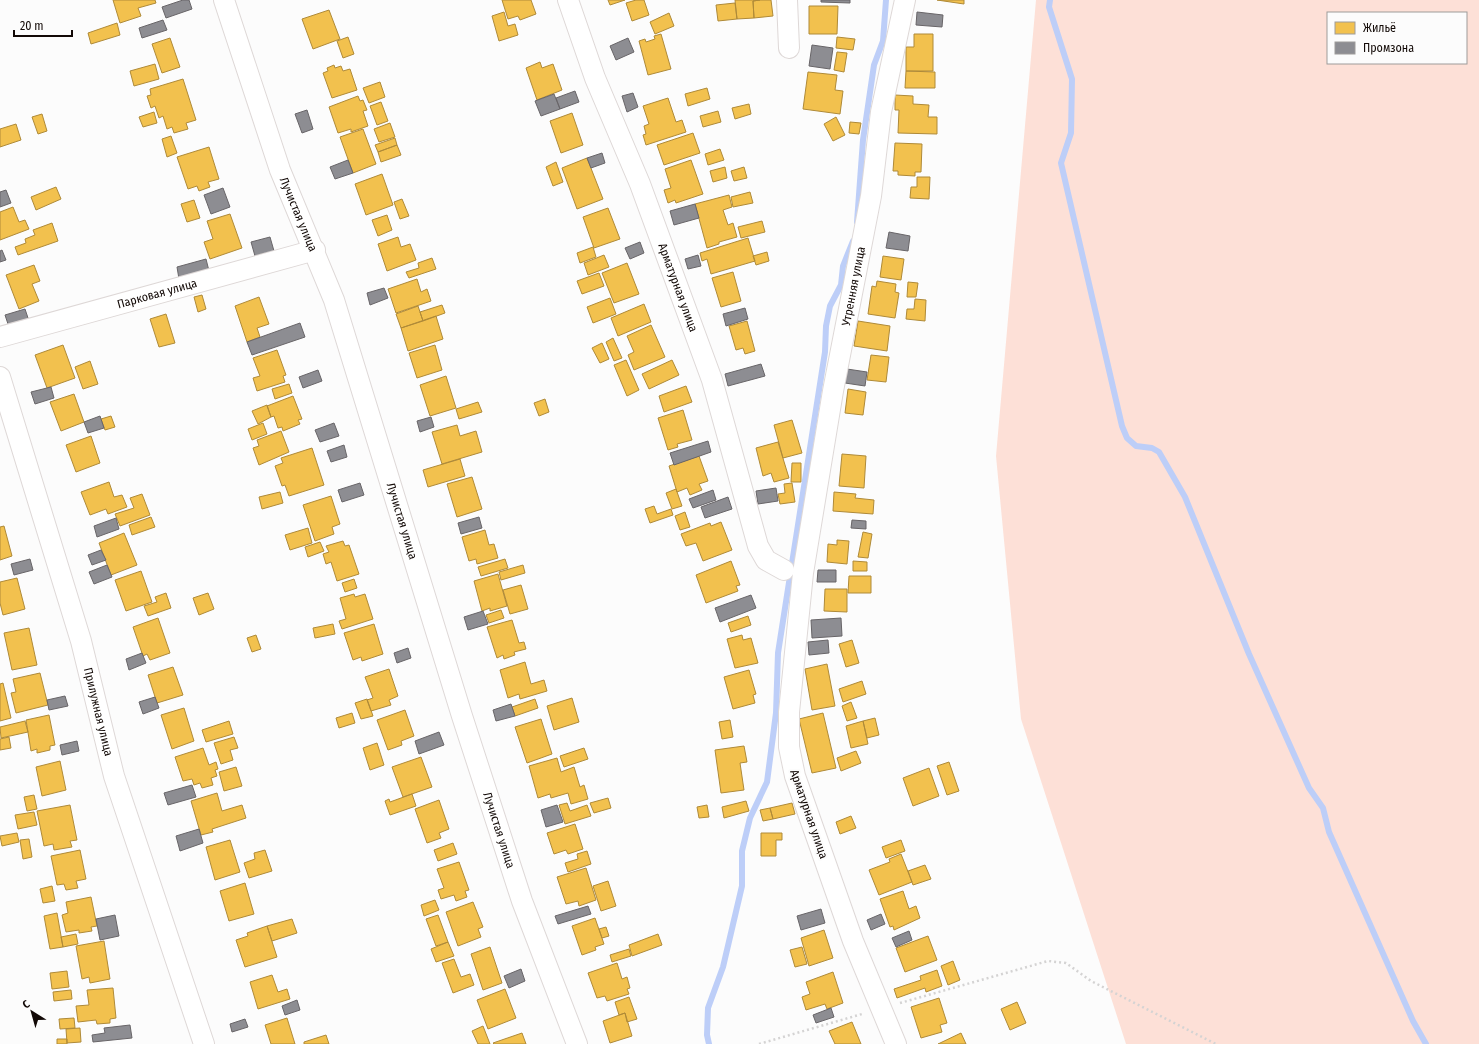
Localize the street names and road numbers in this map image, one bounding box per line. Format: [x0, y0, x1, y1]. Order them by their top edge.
street label: Лучистая улица [277, 175, 320, 254]
street label: Арматурная улица [655, 241, 701, 334]
street label: Утренняя улица [839, 245, 868, 328]
street label: Парковая улица [116, 276, 199, 311]
street label: Лучистая улица [384, 481, 420, 561]
street label: Прилужная улица [81, 666, 116, 757]
street label: Арматурная улица [787, 768, 831, 861]
street label: Лучистая улица [480, 790, 518, 870]

